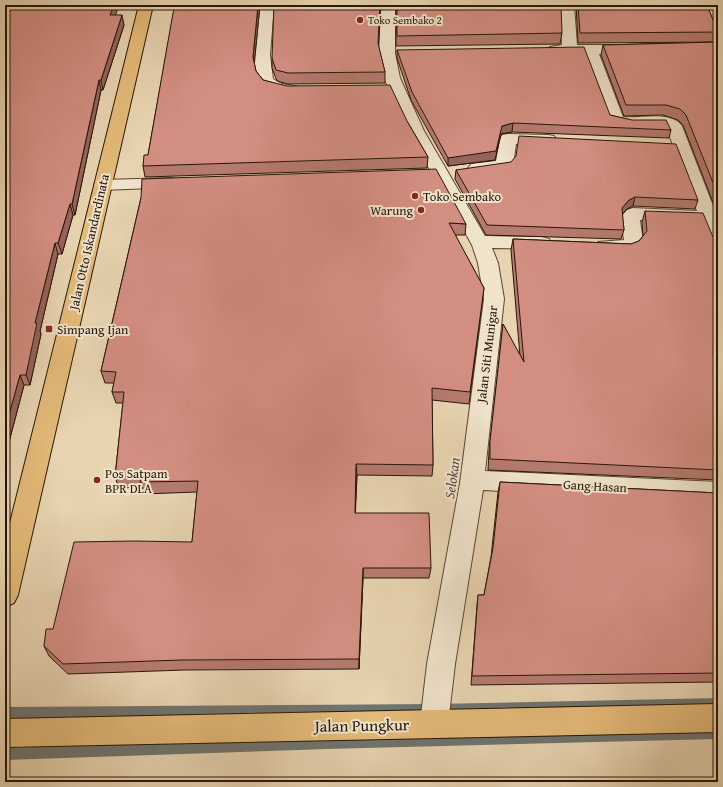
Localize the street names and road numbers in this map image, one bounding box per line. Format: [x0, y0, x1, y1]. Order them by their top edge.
street label: Jalan Otto Iskandardinata [64, 171, 114, 314]
street label: Jalan Siti Munigar [471, 304, 502, 406]
street label: Gang Hasan [563, 475, 628, 497]
street label: Jalan Pungkur [312, 712, 410, 738]

